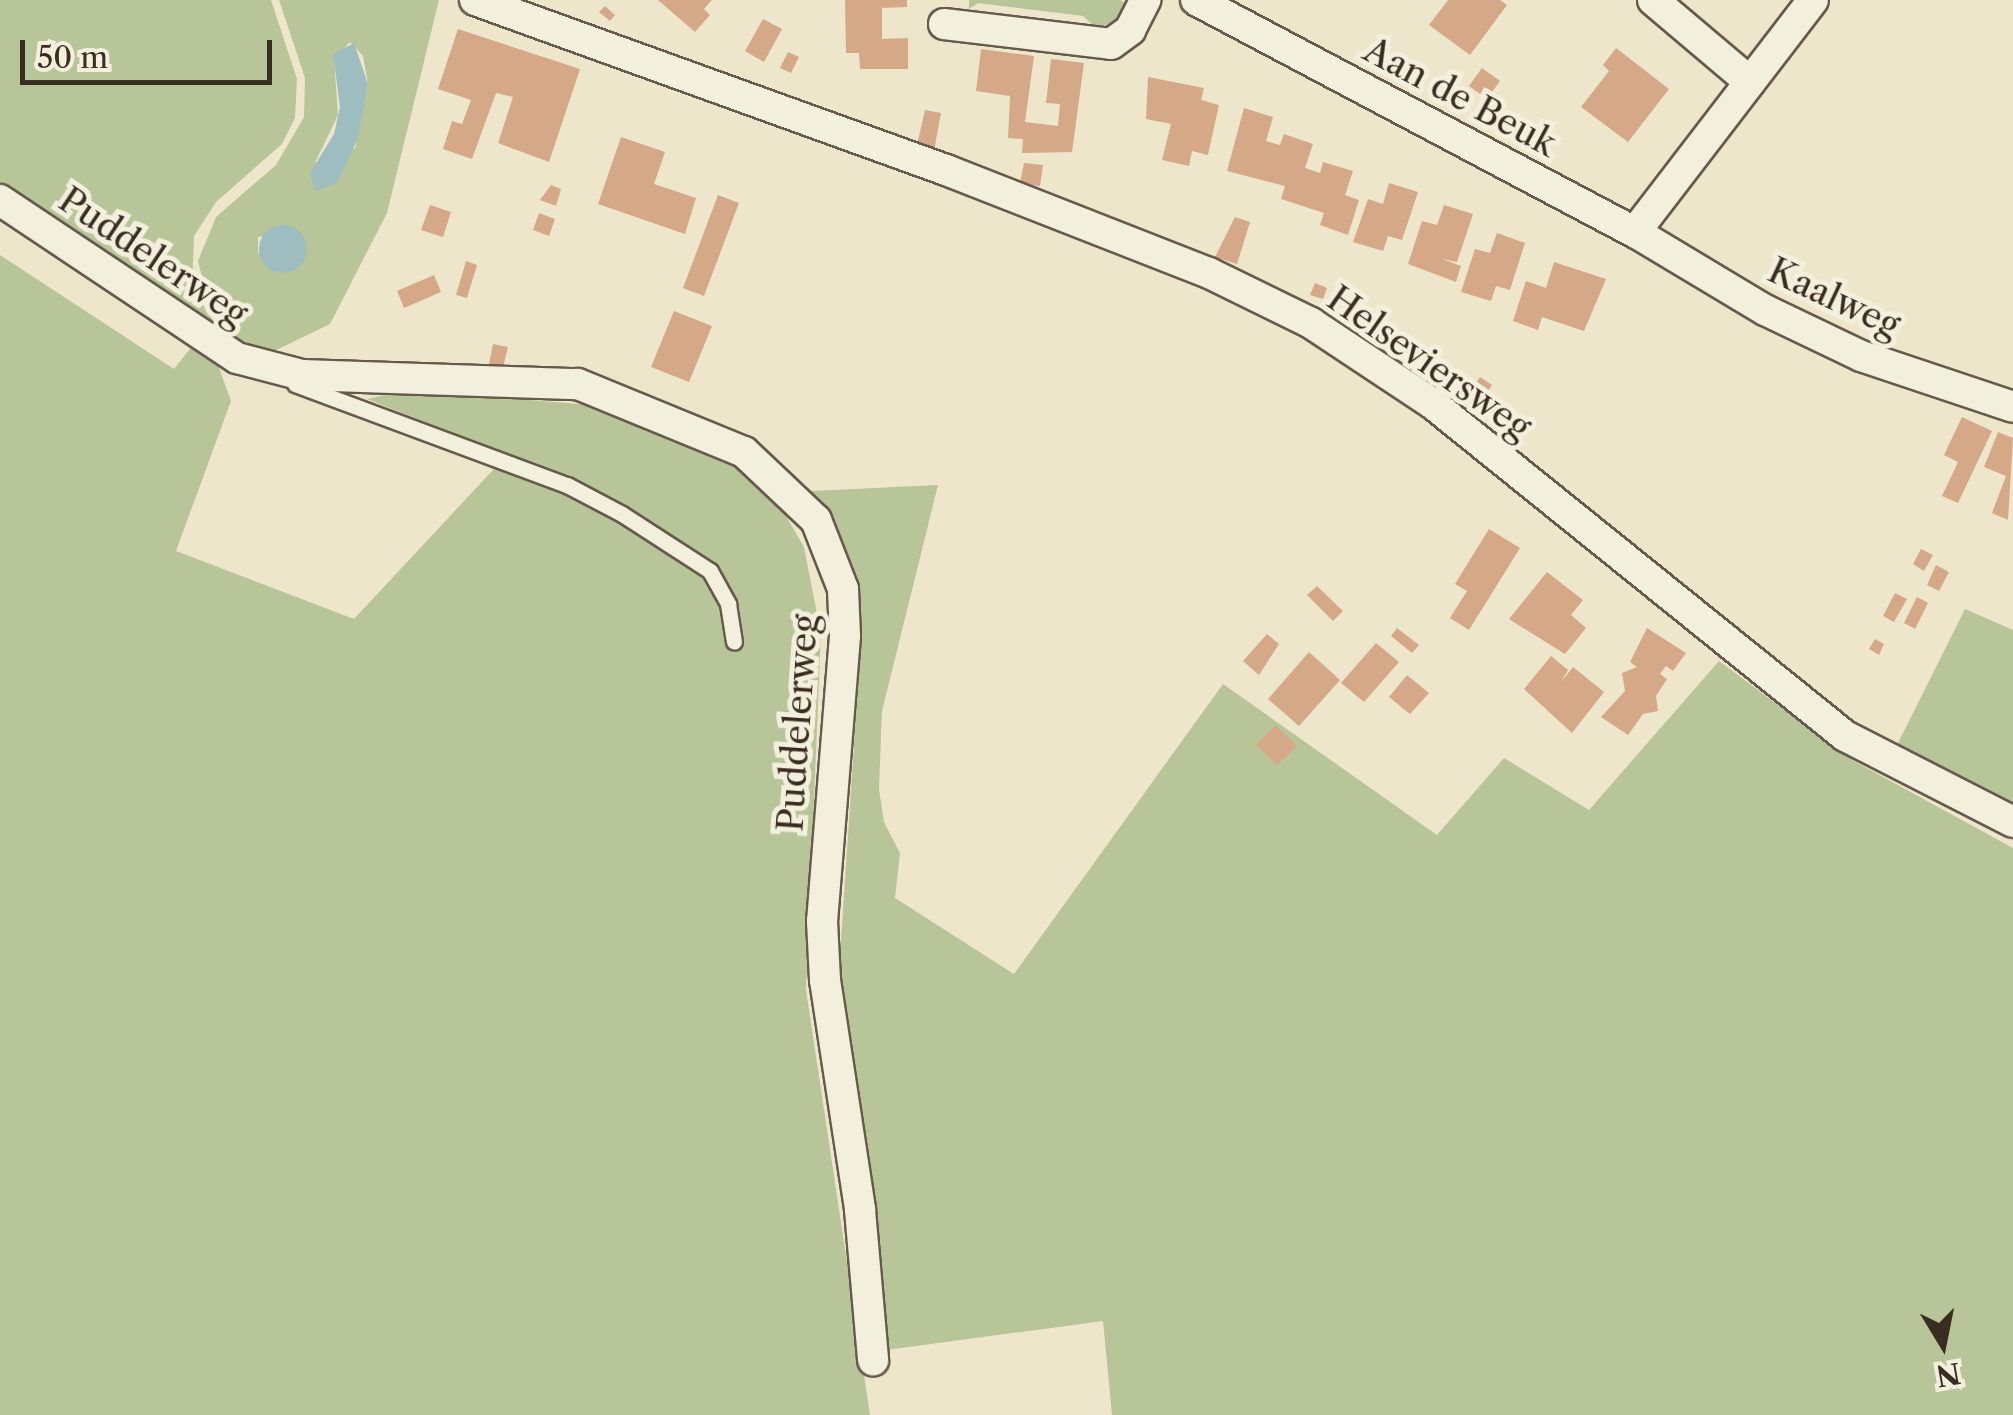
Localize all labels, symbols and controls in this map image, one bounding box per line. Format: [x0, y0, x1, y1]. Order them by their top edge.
scale bar [25, 20, 278, 82]
street label: Aan de Beuk [1357, 29, 1563, 165]
text: 50 m [37, 39, 108, 76]
street label: Puddelerweg [51, 179, 255, 335]
street label: Kaalweg [1762, 249, 1906, 347]
street label: Helseviersweg [1319, 277, 1539, 449]
street label: Puddelerweg [769, 613, 827, 833]
north arrow [1893, 1295, 1993, 1395]
text: N [1933, 1356, 1963, 1393]

